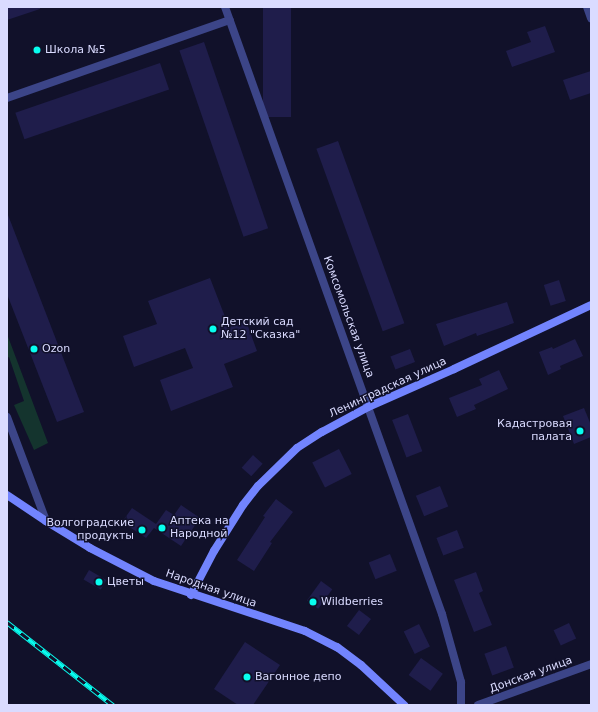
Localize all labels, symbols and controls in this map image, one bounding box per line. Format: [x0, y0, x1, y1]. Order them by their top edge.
place label: Школа №5 [45, 43, 106, 57]
marker: Школа №5 [32, 45, 42, 55]
street label: Комсомольская улица [320, 254, 376, 380]
place label: Детский сад №12 "Сказка" [221, 316, 300, 342]
marker: Детский сад №12 "Сказка" [208, 324, 218, 334]
place label: Ozon [42, 342, 70, 356]
marker: Ozon [29, 344, 39, 354]
street label: Ленинградская улица [327, 355, 449, 421]
place label: Кадастровая палата [497, 418, 572, 444]
marker: Кадастровая палата [575, 426, 585, 436]
place label: Аптека на Народной [170, 515, 229, 541]
place label: Волгоградские продукты [46, 517, 134, 543]
marker: Аптека на Народной [157, 523, 167, 533]
marker: Волгоградские продукты [137, 525, 147, 535]
street label: Народная улица [164, 567, 258, 611]
place label: Цветы [107, 575, 144, 589]
marker: Цветы [94, 577, 104, 587]
place label: Wildberries [321, 595, 383, 609]
marker: Wildberries [308, 597, 318, 607]
street label: Донская улица [488, 654, 574, 696]
place label: Вагонное депо [255, 670, 341, 684]
marker: Вагонное депо [242, 672, 252, 682]

